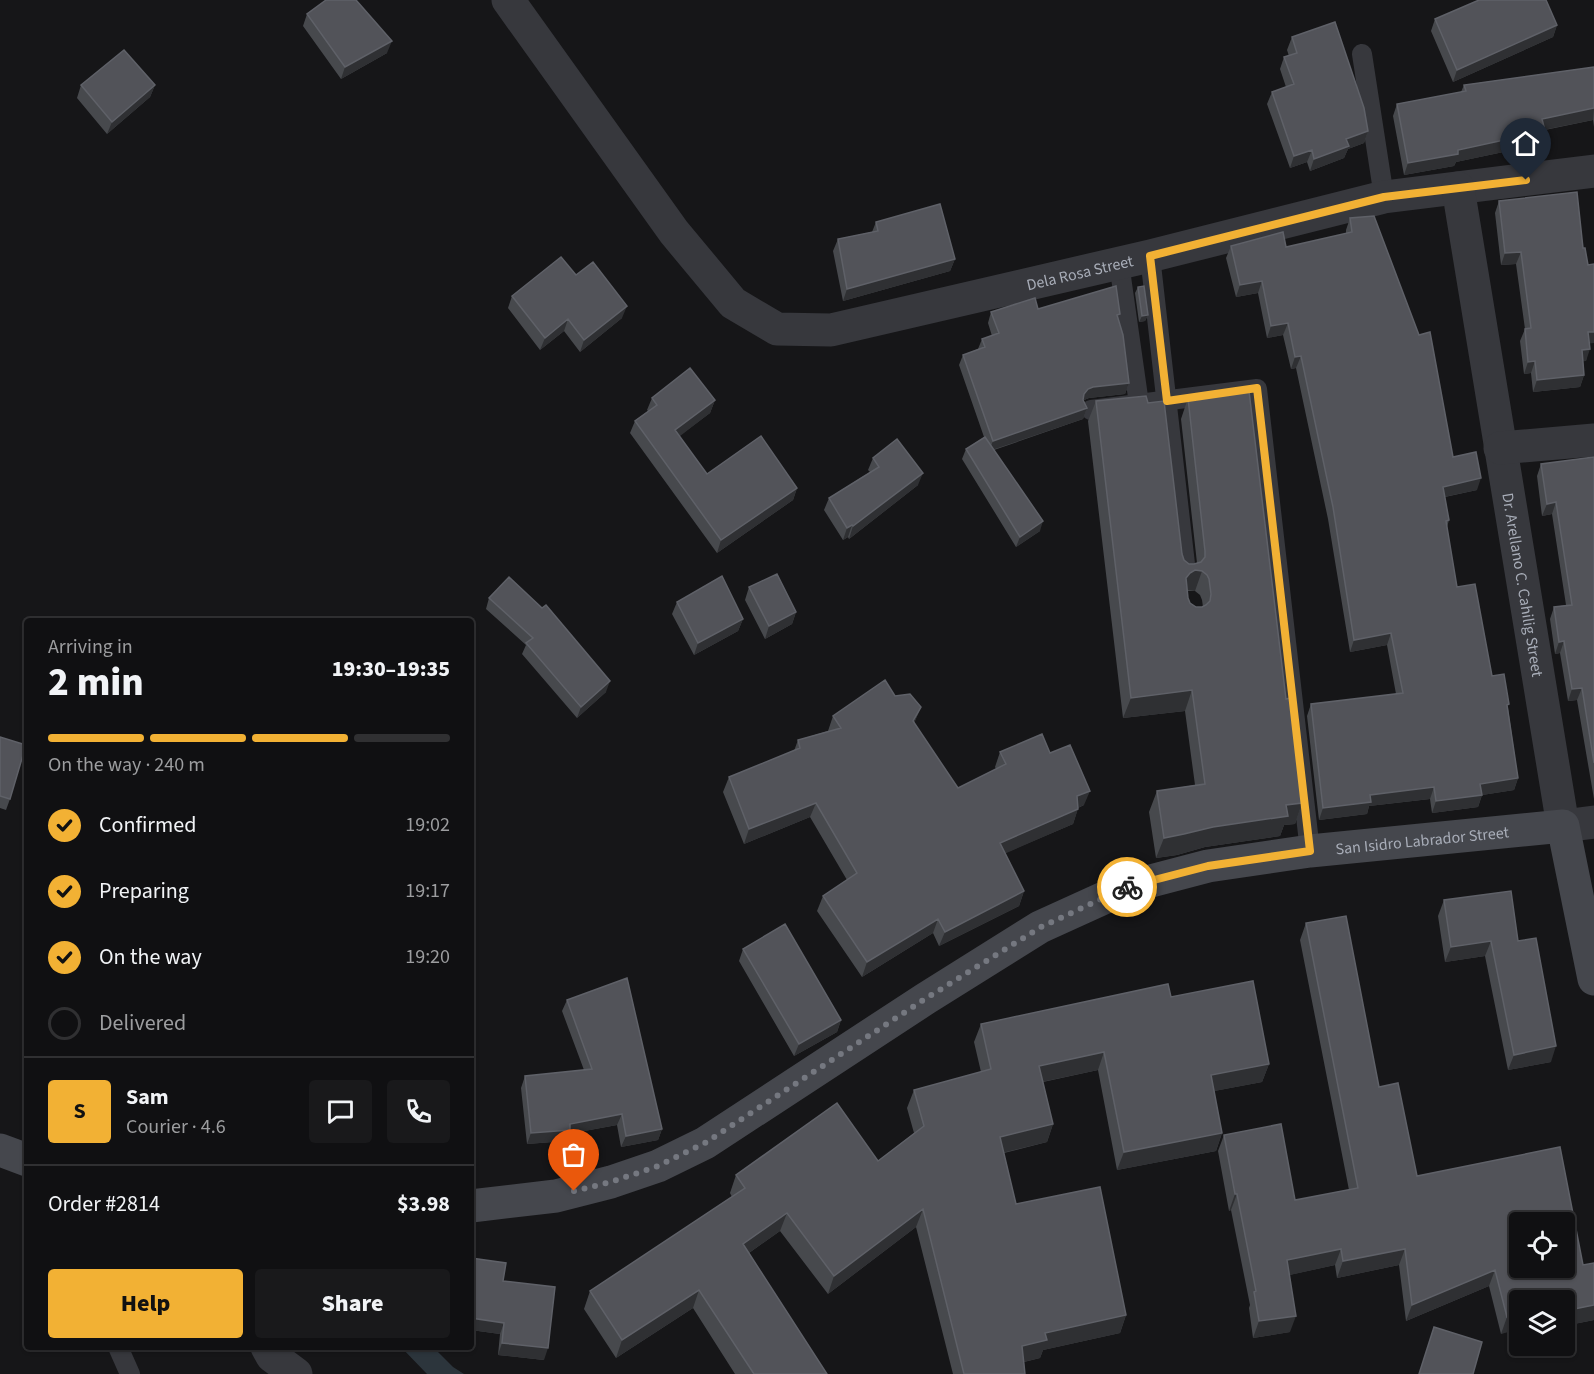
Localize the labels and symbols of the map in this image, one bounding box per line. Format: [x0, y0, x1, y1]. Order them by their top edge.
pin [1500, 118, 1551, 180]
street label: Dela Rosa Street [1024, 250, 1136, 296]
street label: Dr. Arellano C. Cahilig Street [1496, 491, 1548, 679]
street label: San Isidro Labrador Street [1334, 821, 1510, 860]
courier [1097, 857, 1157, 917]
pin [548, 1129, 599, 1191]

